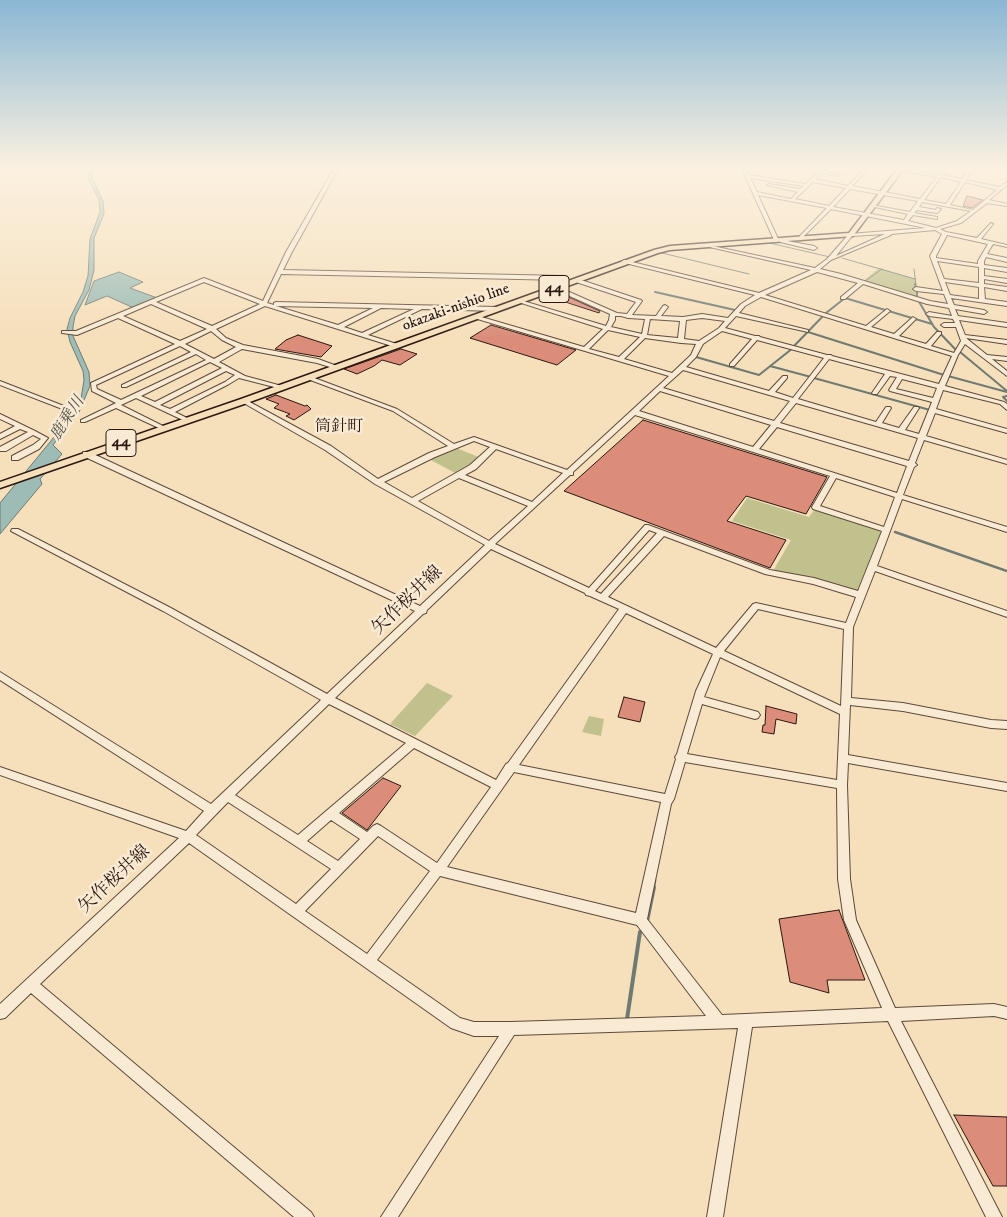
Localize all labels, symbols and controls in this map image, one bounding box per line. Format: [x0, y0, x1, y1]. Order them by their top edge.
road number: 44 [539, 276, 569, 302]
street label: okazaki-nishio line [400, 280, 512, 336]
water label: 鹿乗川 [47, 394, 89, 444]
district label: 筒針町 [315, 418, 363, 438]
road number: 44 [106, 429, 136, 456]
street label: 矢作桜井線 [368, 562, 448, 640]
street label: 矢作桜井線 [75, 841, 155, 919]

